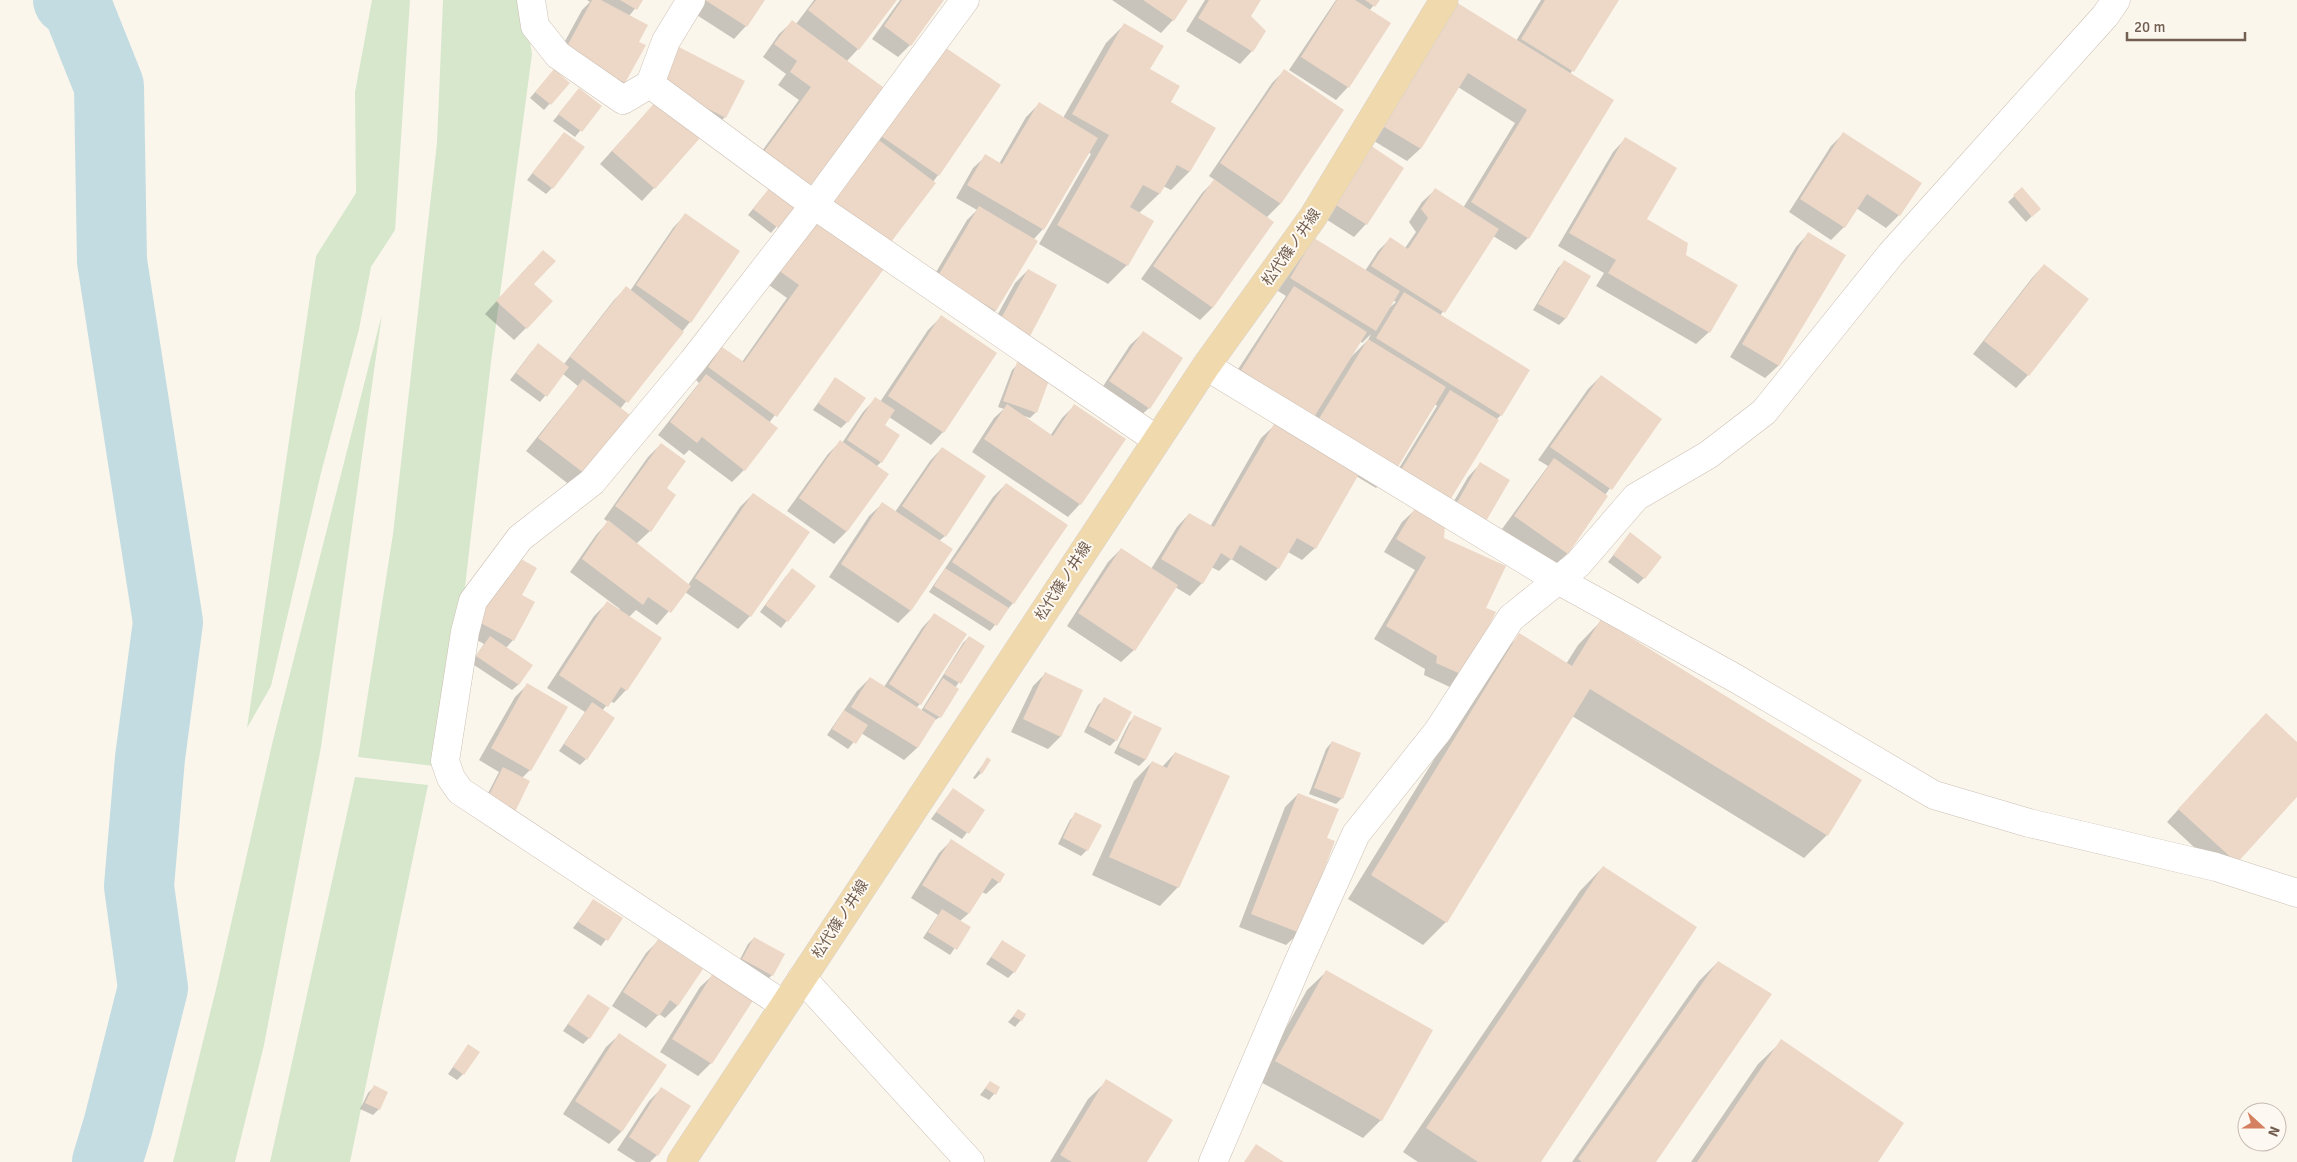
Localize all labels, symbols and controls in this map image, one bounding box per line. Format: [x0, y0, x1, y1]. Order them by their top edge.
scale bar [2127, 10, 2244, 42]
text: 20 m [2134, 18, 2165, 36]
street label: 松代篠ノ井線 [1258, 205, 1324, 289]
street label: 松代篠ノ井線 [1031, 538, 1095, 624]
street label: 松代篠ノ井線 [808, 876, 872, 962]
north arrow [2237, 1102, 2287, 1152]
text: N [2264, 1124, 2283, 1139]

